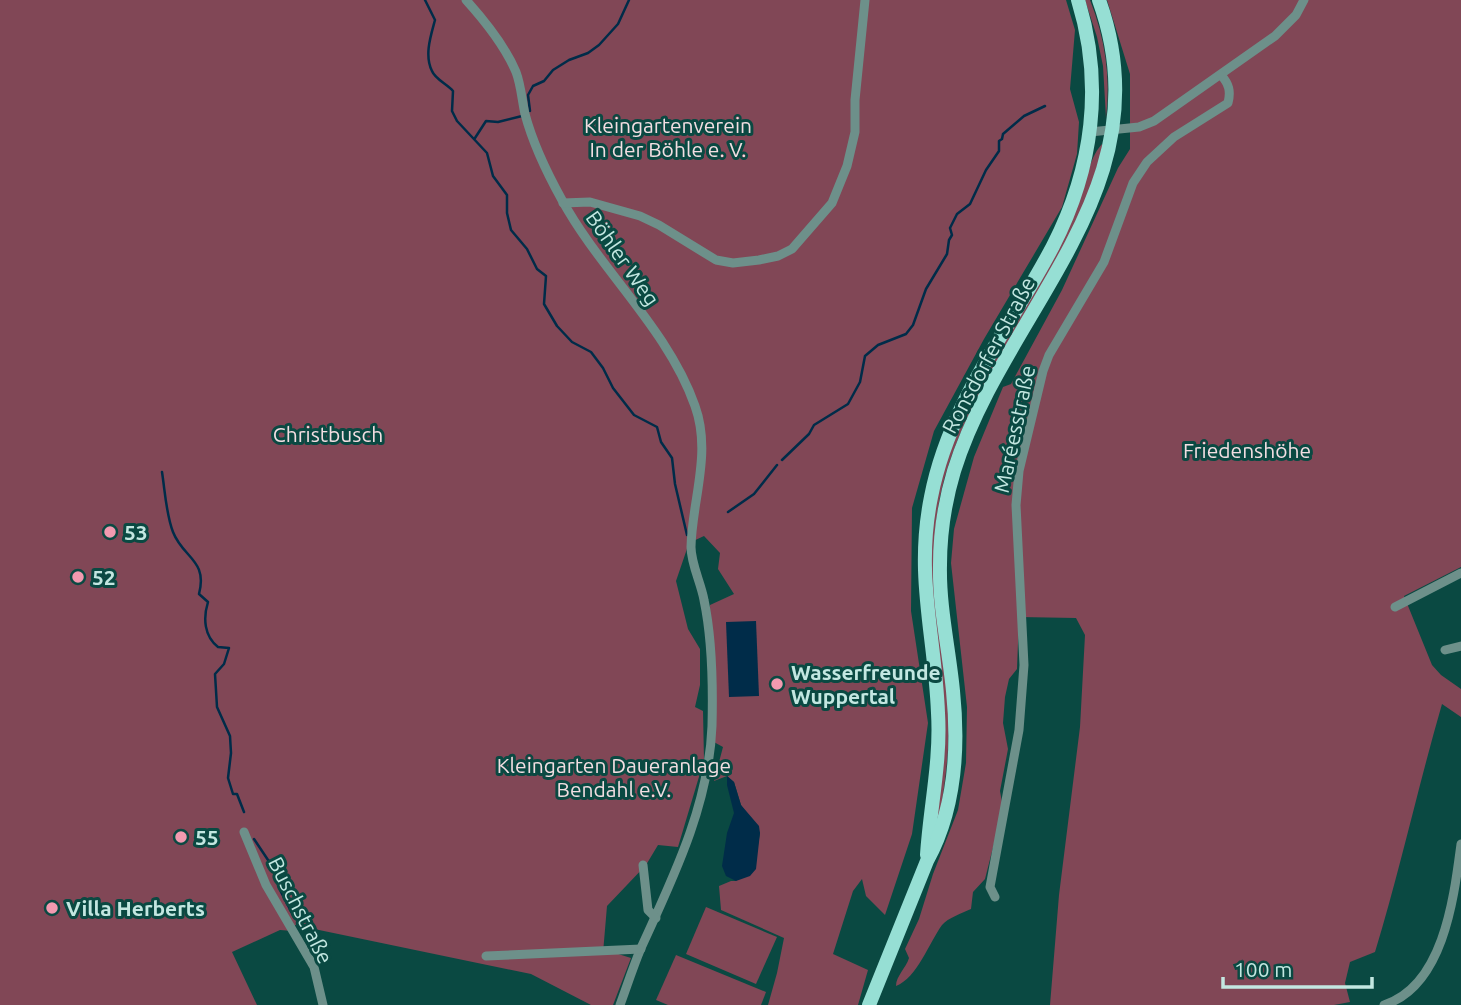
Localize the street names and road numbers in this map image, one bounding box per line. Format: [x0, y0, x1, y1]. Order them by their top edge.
street label: Böhler Weg [582, 206, 664, 310]
street label: Ronsdorfer Straße [937, 273, 1039, 437]
street label: Maréesstraße [989, 363, 1039, 495]
street label: Buschstraße [264, 853, 338, 967]

